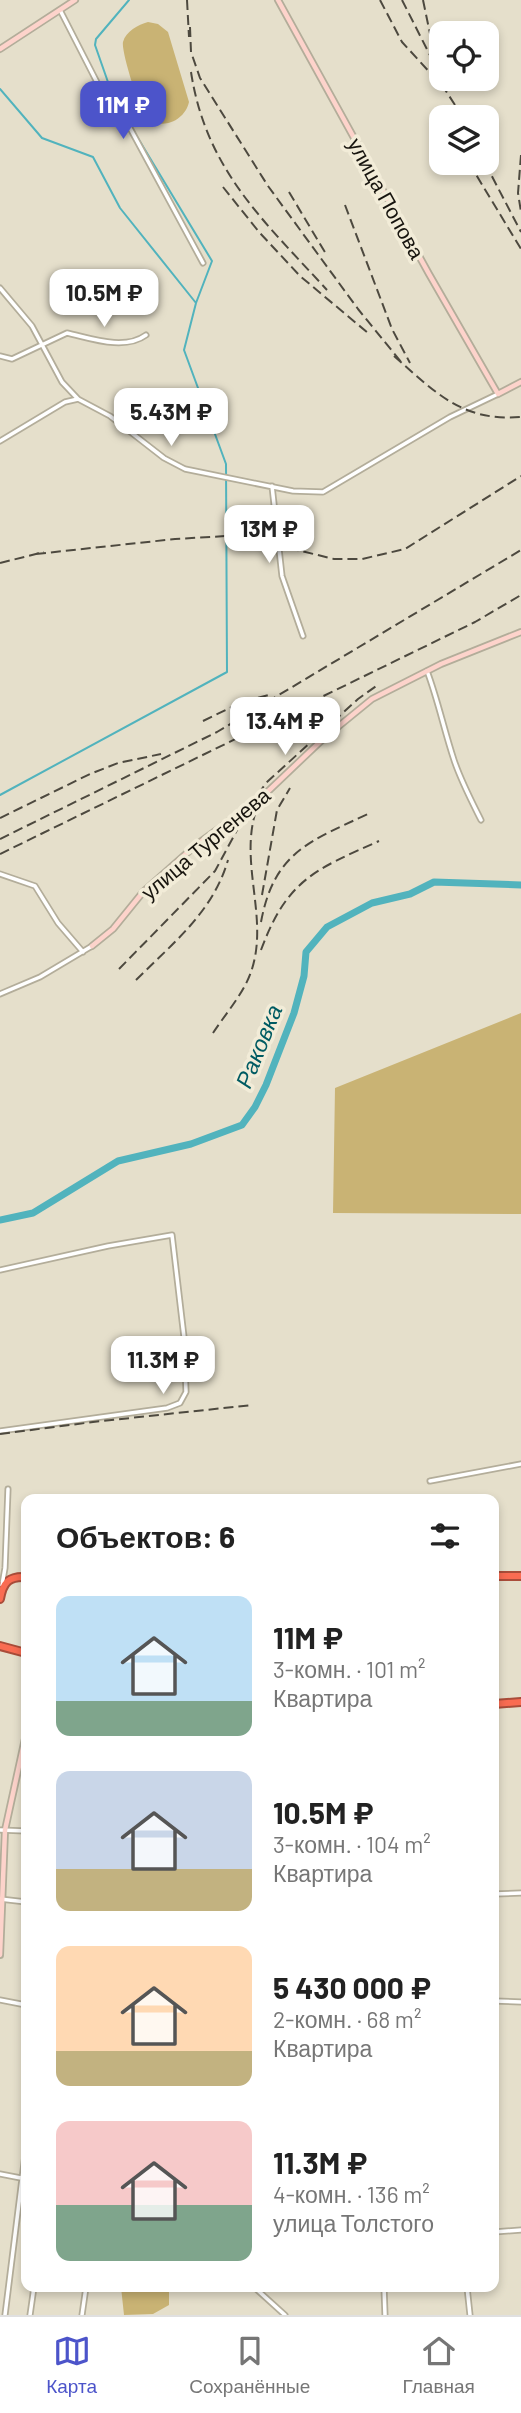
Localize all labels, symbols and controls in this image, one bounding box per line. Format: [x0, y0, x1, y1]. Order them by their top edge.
map controls [429, 21, 499, 175]
button: locate [429, 21, 499, 91]
pin: 11M ₽ [74, 82, 172, 141]
text: 11M ₽ [96, 90, 150, 118]
button: layers [429, 105, 499, 175]
street label: улица Попова [343, 133, 431, 263]
pin: 10.5M ₽ [39, 270, 169, 329]
text: 10.5M ₽ [65, 278, 143, 306]
pin: 5.43M ₽ [106, 388, 236, 448]
text: 5.43M ₽ [130, 397, 212, 425]
pin: 13M ₽ [220, 505, 318, 565]
text: 13M ₽ [240, 514, 298, 542]
pin: 13.4M ₽ [220, 698, 350, 757]
text: 13.4M ₽ [246, 706, 324, 734]
street label: улица Тургенева [136, 782, 275, 904]
water label: Раковка [229, 1000, 287, 1092]
pin: 11.3M ₽ [98, 1336, 228, 1396]
text: 11.3M ₽ [127, 1345, 199, 1373]
icon: filters [426, 1517, 464, 1555]
text: Объектов: 6 [56, 1518, 235, 1554]
text: 11M ₽ [273, 1619, 343, 1655]
icon: home [112, 1624, 196, 1708]
text: 3-комн. · 101 m² [273, 1655, 426, 1683]
text: Квартира [273, 1684, 372, 1712]
text: 10.5M ₽ [273, 1794, 373, 1830]
icon: home [112, 1799, 196, 1883]
text: 3-комн. · 104 m² [273, 1830, 431, 1858]
text: Квартира [273, 1859, 372, 1887]
text: 5 430 000 ₽ [273, 1969, 431, 2005]
icon: home [112, 1974, 196, 2058]
text: 2-комн. · 68 m² [273, 2005, 421, 2033]
text: Квартира [273, 2034, 372, 2062]
text: 11.3M ₽ [273, 2144, 367, 2180]
icon: home [112, 2149, 196, 2233]
text: 4-комн. · 136 m² [273, 2180, 430, 2208]
text: улица Толстого [273, 2209, 434, 2237]
tab: Карта [46, 2332, 97, 2398]
tab: Сохранённые [189, 2332, 310, 2398]
tab: Главная [403, 2332, 475, 2398]

